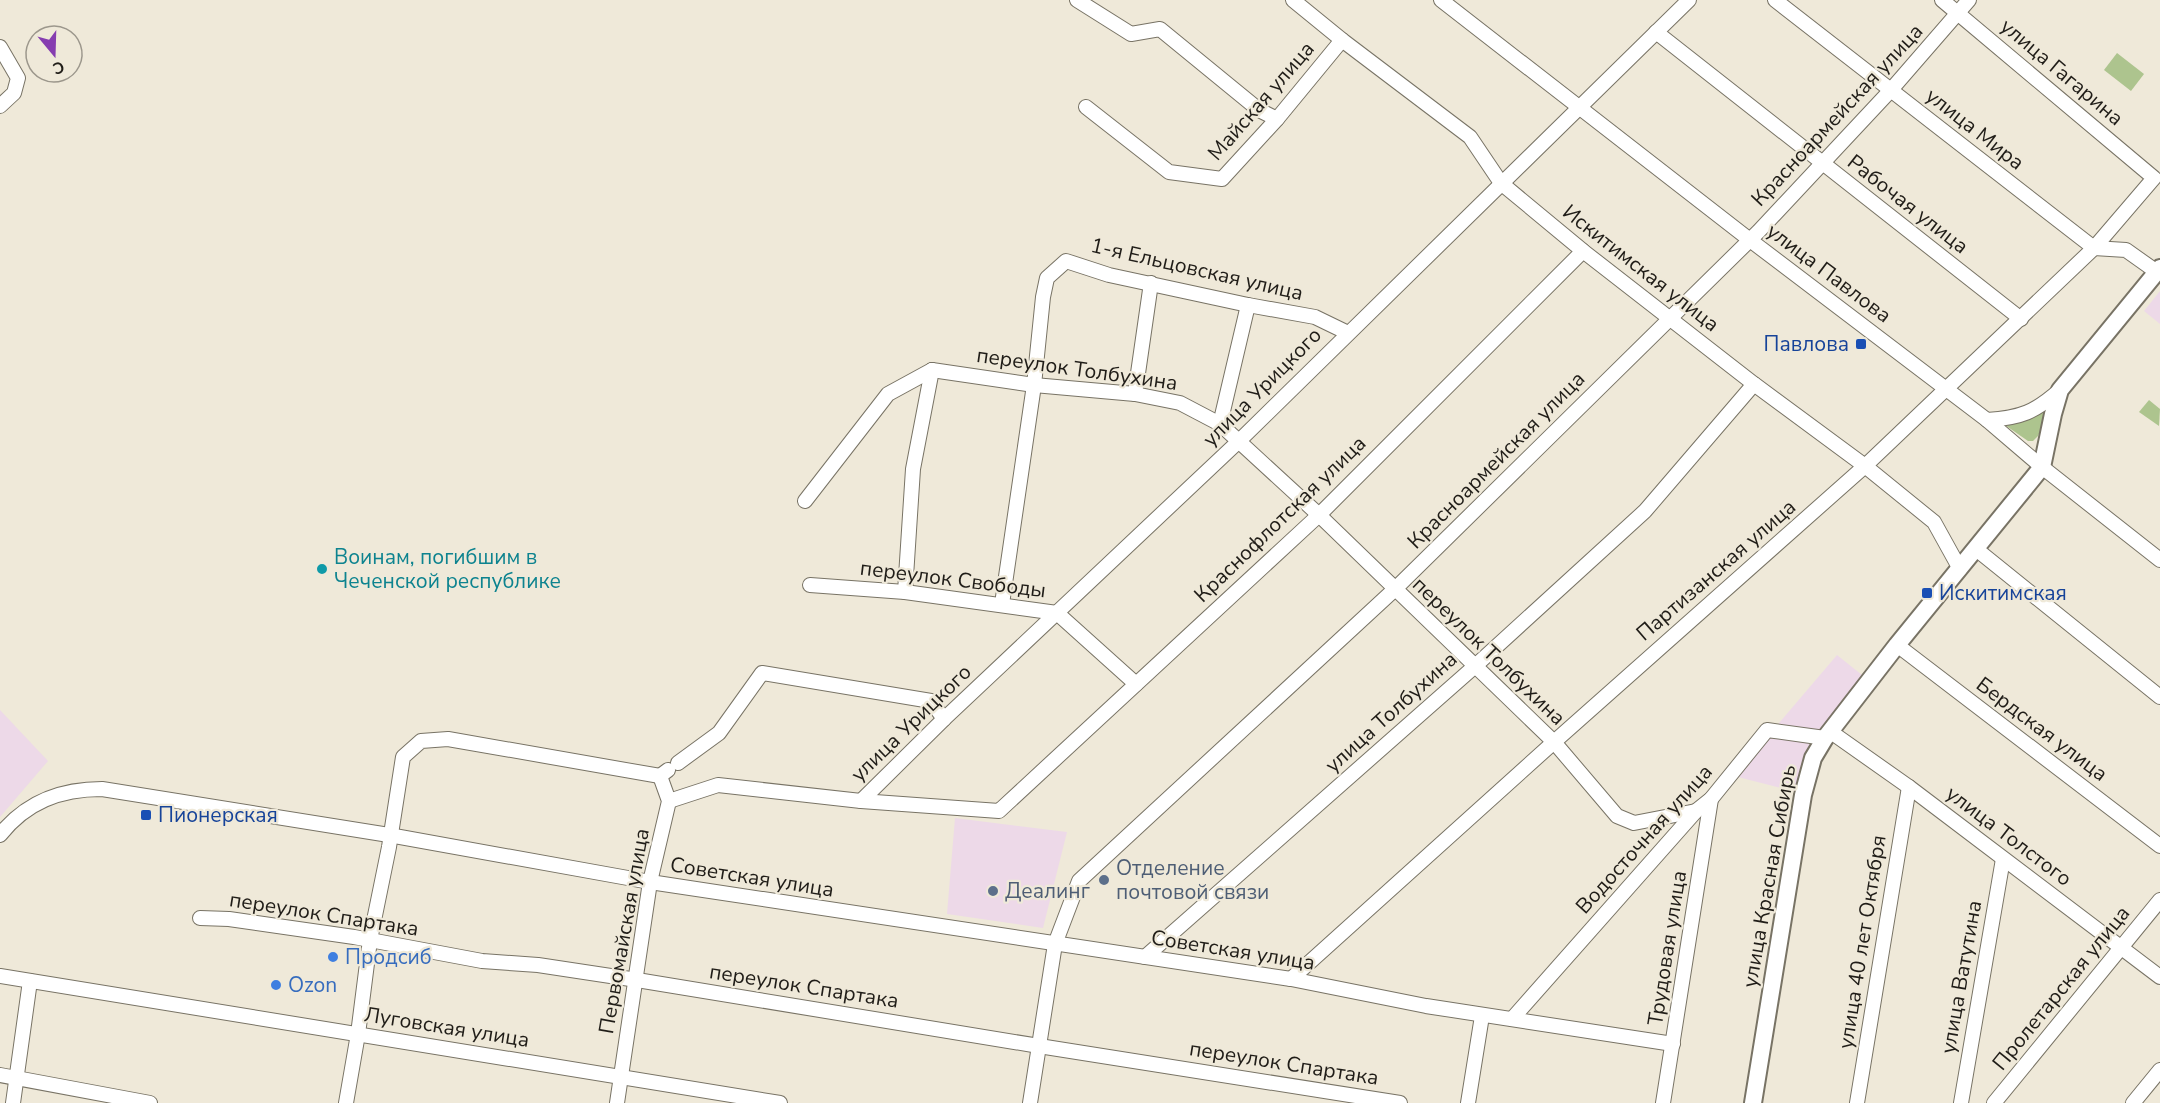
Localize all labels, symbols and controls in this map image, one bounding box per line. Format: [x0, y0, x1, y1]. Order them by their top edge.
street label: улица Гагарина [1995, 12, 2129, 132]
street label: Красноармейская улица [1745, 18, 1929, 212]
north arrow [24, 24, 84, 84]
street label: Майская улица [1202, 36, 1320, 166]
text: С [50, 55, 67, 79]
street label: улица Мира [1920, 82, 2030, 176]
street label: Рабочая улица [1842, 148, 1974, 260]
street label: Искитимская улица [1557, 198, 1725, 338]
street label: улица Павлова [1761, 217, 1897, 329]
street label: 1-я Ельцовская улица [1088, 231, 1306, 307]
street label: улица Урицкого [1196, 321, 1328, 453]
place label: Павлова [1764, 330, 1849, 358]
marker: Павлова [1854, 337, 1868, 351]
street label: переулок Толбухина [975, 341, 1179, 397]
street label: Красноармейская улица [1401, 365, 1591, 555]
street label: Краснофлотская улица [1188, 429, 1372, 609]
street label: Партизанская улица [1630, 493, 1802, 647]
place label: Воинам, погибшим в Чеченской республике [334, 543, 561, 595]
street label: переулок Свободы [858, 554, 1048, 604]
marker: Воинам, погибшим в Чеченской республике [315, 562, 329, 576]
street label: переулок Толбухина [1406, 571, 1572, 731]
place label: Искитимская [1939, 579, 2067, 607]
marker: Искитимская [1920, 586, 1934, 600]
street label: улица Толбухина [1319, 645, 1463, 779]
street label: улица Урицкого [845, 658, 977, 788]
street label: Бердская улица [1971, 670, 2113, 788]
street label: Водосточная улица [1569, 758, 1719, 920]
street label: улица Красная Сибирь [1736, 762, 1802, 990]
street label: улица Толстого [1940, 779, 2078, 893]
place label: Пионерская [158, 801, 278, 829]
marker: Пионерская [139, 808, 153, 822]
street label: Первомайская улица [592, 826, 656, 1036]
street label: улица 40 лет Октября [1831, 833, 1893, 1051]
street label: Советская улица [668, 850, 836, 904]
place label: Отделение почтовой связи [1116, 854, 1269, 906]
street label: Трудовая улица [1641, 869, 1693, 1027]
marker: Отделение почтовой связи [1097, 873, 1111, 887]
place label: Деалинг [1005, 877, 1090, 905]
marker: Деалинг [986, 884, 1000, 898]
street label: переулок Спартака [227, 885, 421, 943]
street label: улица Ватутина [1934, 898, 1988, 1056]
street label: Пролетарская улица [1986, 900, 2136, 1076]
street label: Советская улица [1149, 923, 1317, 977]
place label: Продсиб [345, 943, 432, 971]
marker: Продсиб [326, 950, 340, 964]
street label: переулок Спартака [707, 957, 901, 1015]
place label: Ozon [288, 971, 337, 999]
marker: Ozon [269, 978, 283, 992]
street label: Луговская улица [363, 1000, 531, 1054]
street label: переулок Спартака [1187, 1034, 1381, 1092]

